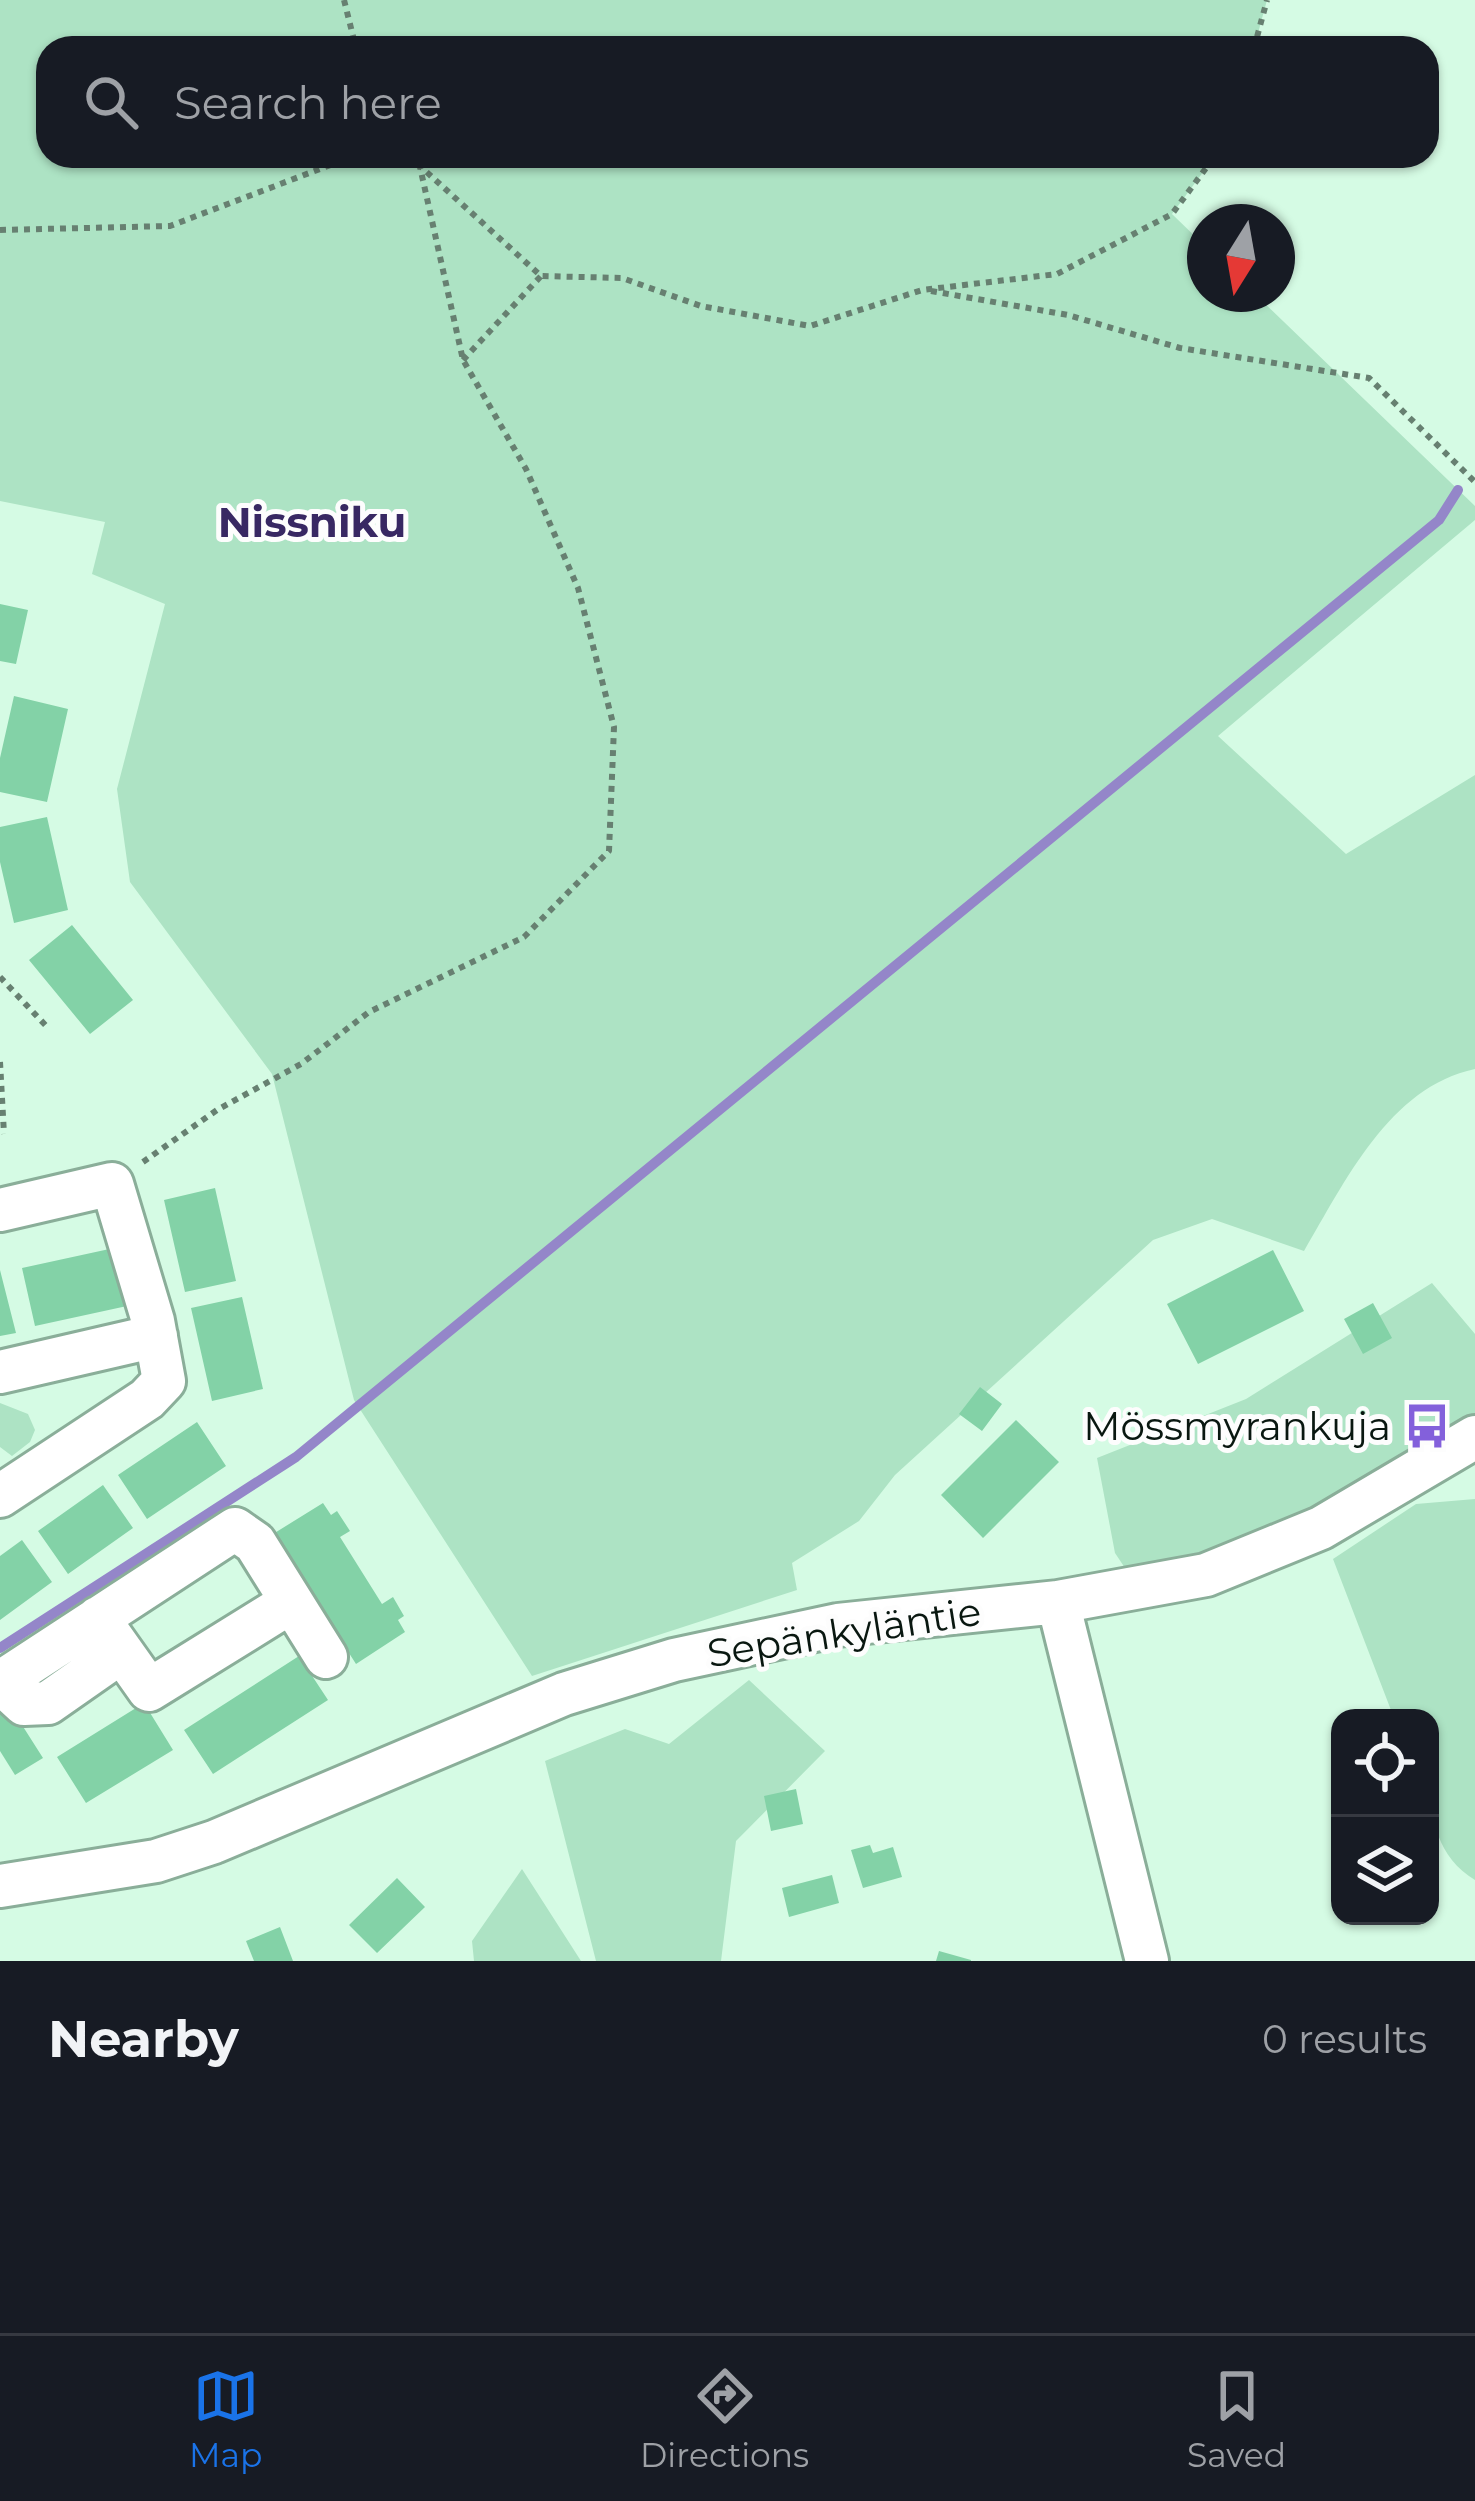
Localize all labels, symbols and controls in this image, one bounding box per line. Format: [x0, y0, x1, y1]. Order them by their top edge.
search box [36, 36, 1439, 168]
icon: search [78, 69, 144, 135]
text: Search here [174, 75, 442, 130]
north arrow [1187, 204, 1295, 312]
district label: Nissniku [218, 496, 406, 548]
bus stop icon: Mössmyrankuja [1402, 1401, 1452, 1451]
place label: Mössmyrankuja [1083, 1402, 1391, 1450]
street label: Sepänkyläntie [704, 1587, 984, 1677]
map controls [1331, 1709, 1439, 1925]
button: locate [1331, 1709, 1439, 1817]
button: layers [1331, 1817, 1439, 1925]
text: Nearby [48, 2008, 239, 2070]
text: 0 results [1262, 2015, 1427, 2063]
tab: Map [189, 2363, 262, 2475]
tab: Directions [640, 2363, 809, 2475]
tab: Saved [1187, 2363, 1286, 2475]

